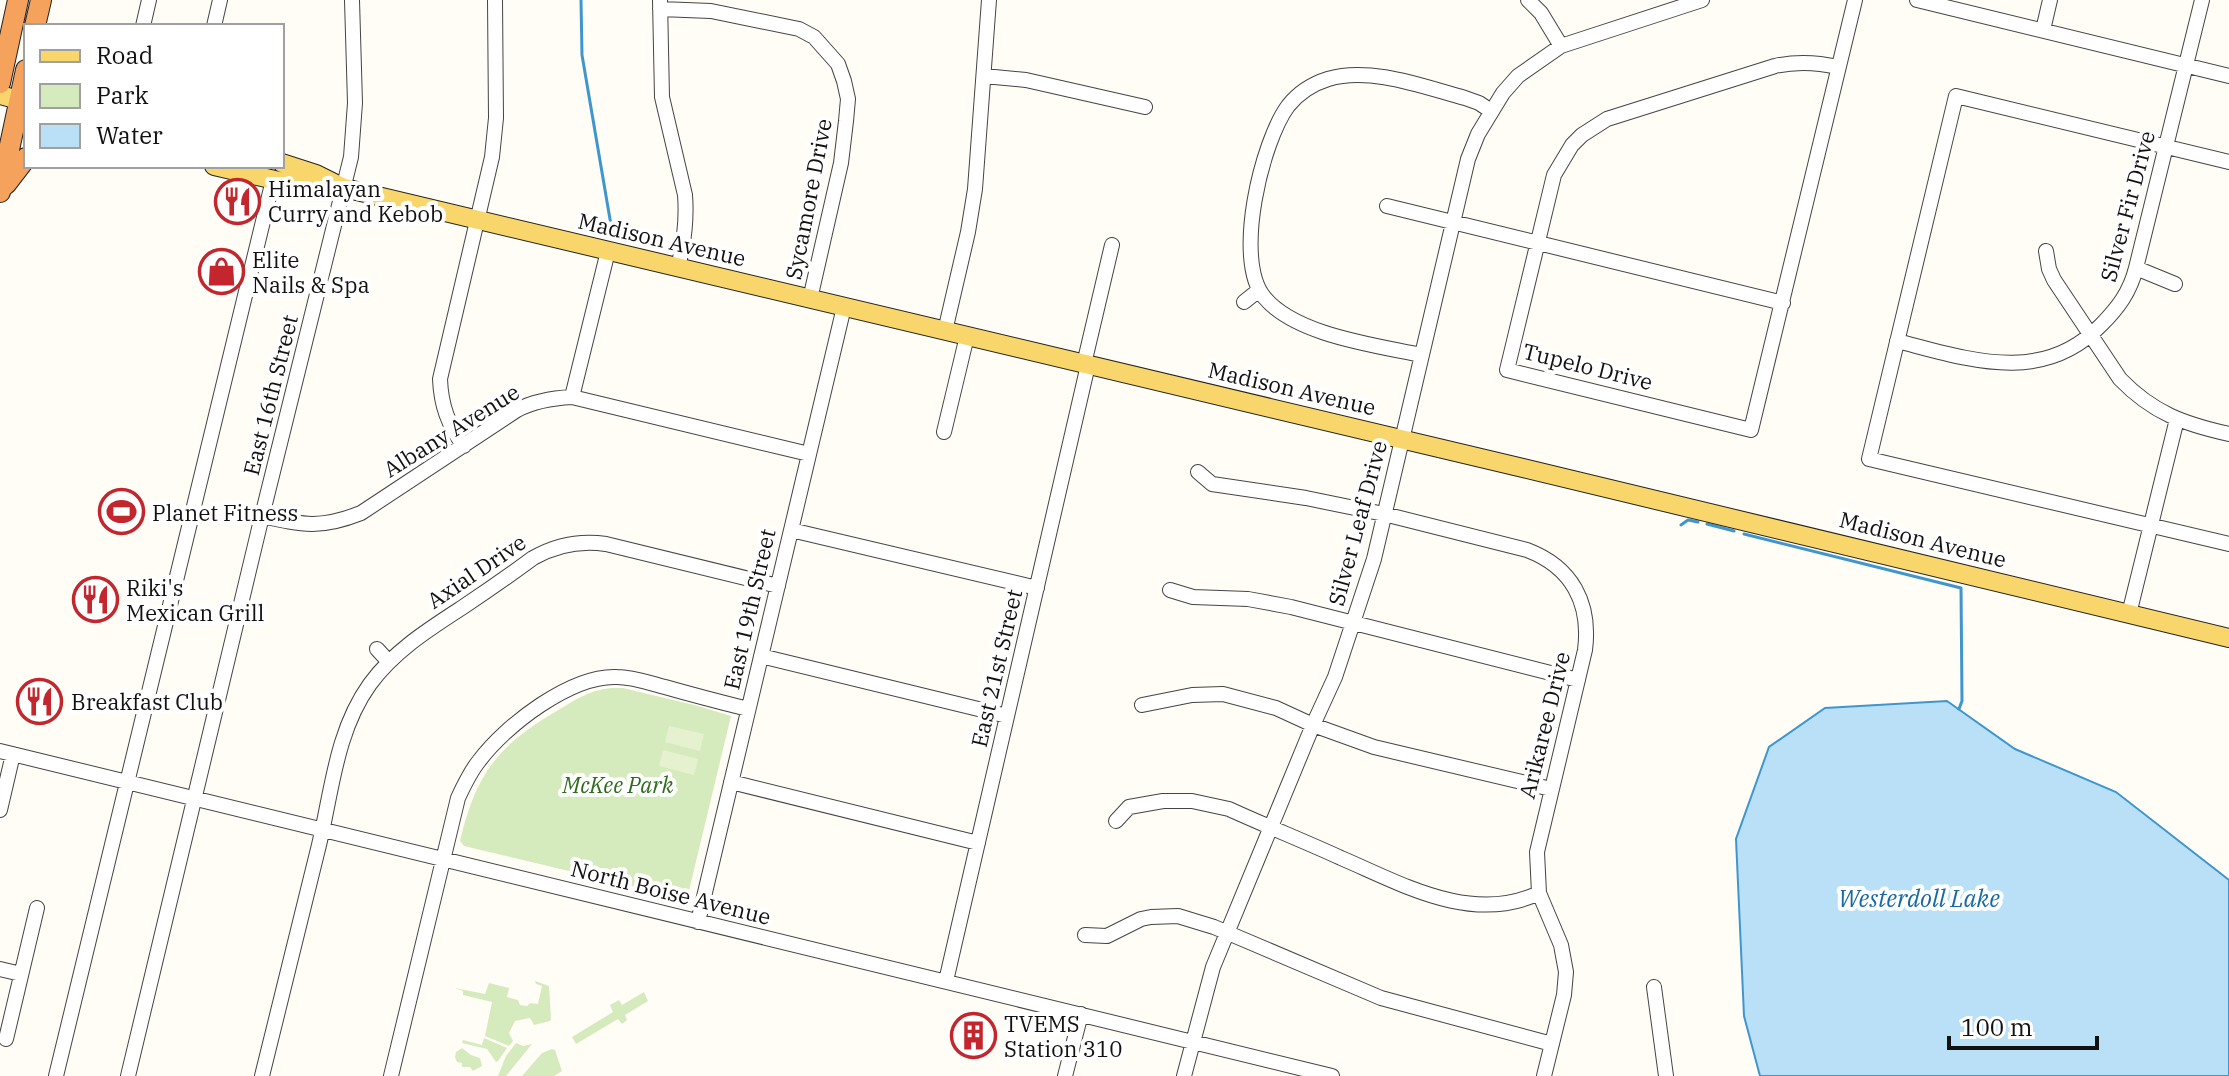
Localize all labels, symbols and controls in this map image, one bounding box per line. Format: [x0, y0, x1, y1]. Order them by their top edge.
legend [24, 24, 284, 168]
text: Road [96, 39, 153, 71]
text: Park [96, 79, 148, 111]
street label: Sycamore Drive [778, 116, 838, 282]
text: Water [96, 119, 163, 151]
street label: Silver Fir Drive [2093, 127, 2161, 285]
place label: Himalayan Curry and Kebob [268, 174, 443, 228]
restaurant icon: Himalayan Curry and Kebob [213, 177, 261, 225]
street label: Madison Avenue [575, 206, 749, 272]
place label: Elite Nails & Spa [252, 245, 370, 299]
shop icon: Elite Nails & Spa [197, 248, 245, 296]
street label: East 16th Street [236, 312, 304, 478]
street label: Tupelo Drive [1520, 336, 1656, 396]
street label: Madison Avenue [1205, 355, 1379, 421]
street label: Albany Avenue [378, 377, 524, 483]
street label: Silver Leaf Drive [1321, 437, 1393, 609]
sports icon: Planet Fitness [97, 488, 145, 536]
place label: Planet Fitness [152, 498, 298, 527]
street label: Madison Avenue [1836, 504, 2010, 574]
street label: East 19th Street [716, 525, 782, 692]
street label: Axial Drive [421, 527, 531, 615]
place label: Riki's Mexican Grill [126, 573, 264, 627]
restaurant icon: Riki's Mexican Grill [71, 576, 119, 624]
street label: East 21st Street [964, 586, 1028, 750]
street label: Arikaree Drive [1512, 648, 1576, 802]
restaurant icon: Breakfast Club [16, 677, 64, 725]
place label: Breakfast Club [71, 687, 223, 716]
park label: McKee Park [562, 770, 674, 799]
street label: North Boise Avenue [568, 853, 774, 931]
water label: Westerdoll Lake [1838, 882, 2000, 914]
scale bar [1949, 1000, 2097, 1050]
place label: TVEMS Station 310 [1004, 1009, 1122, 1063]
text: 100 m [1961, 1011, 2033, 1043]
building icon: TVEMS Station 310 [949, 1012, 997, 1060]

